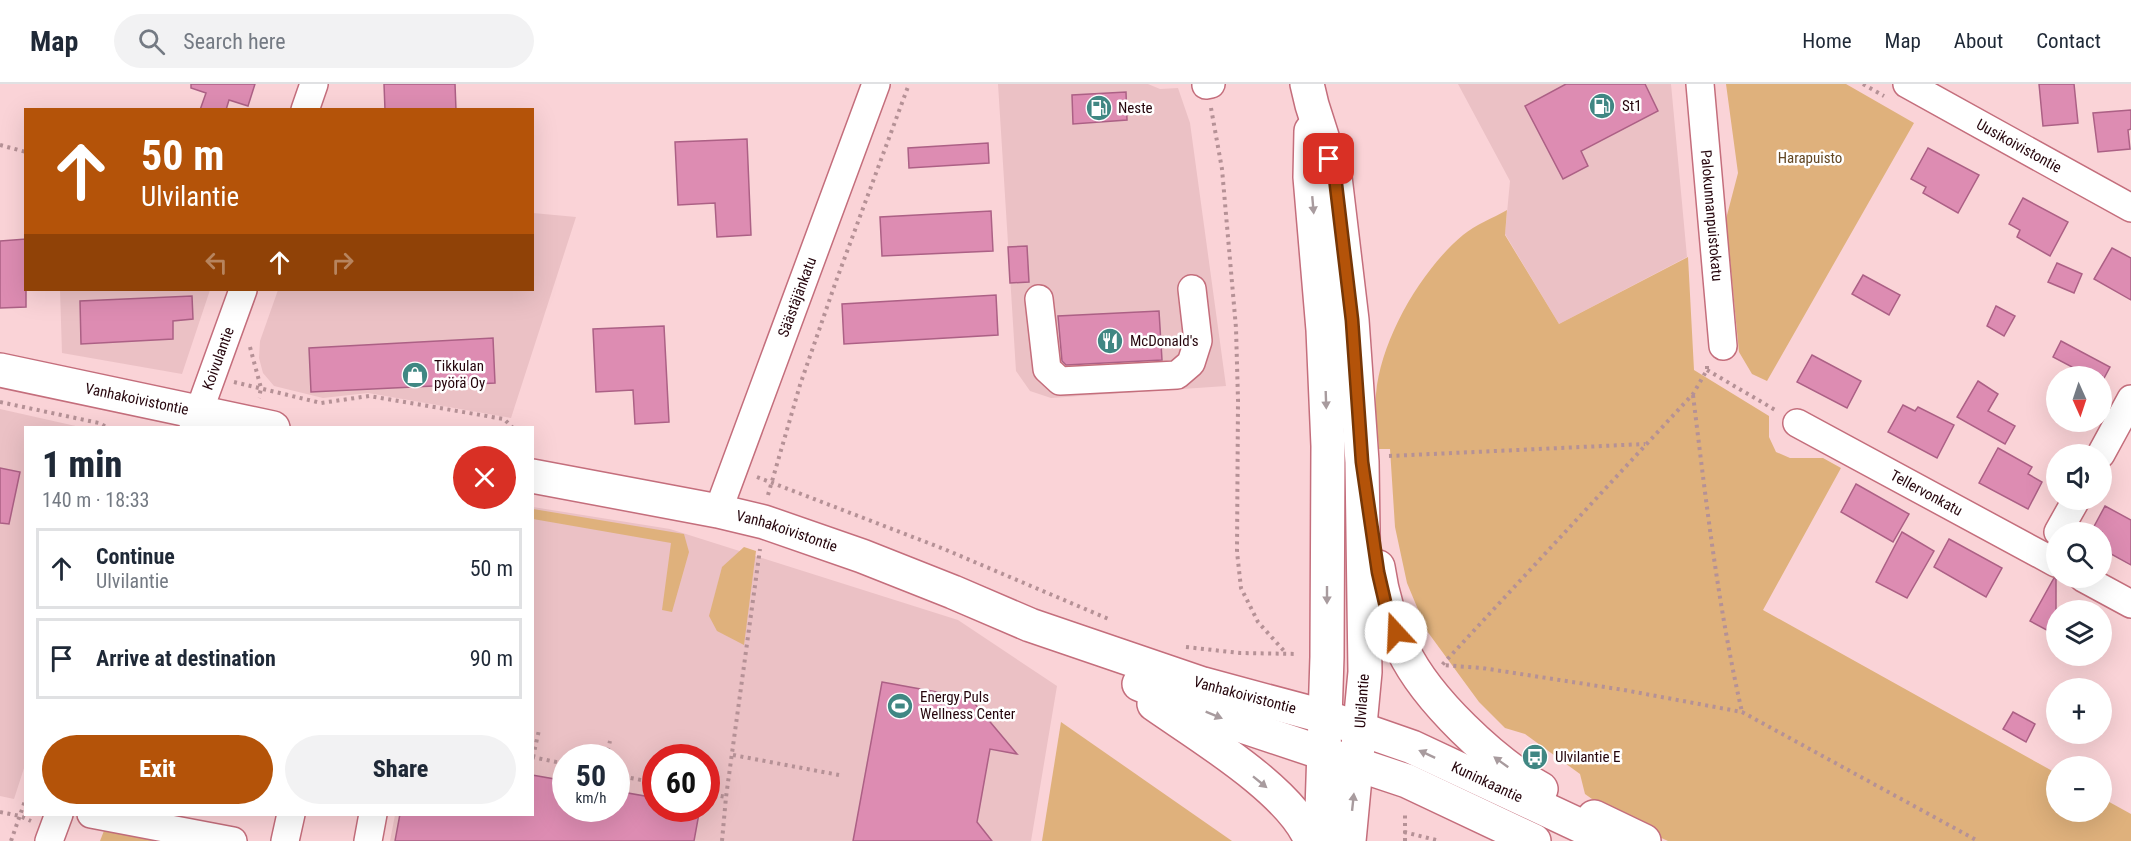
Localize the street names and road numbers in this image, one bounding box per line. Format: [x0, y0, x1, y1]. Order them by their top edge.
street label: Uusikoivistontie [1973, 115, 2065, 177]
street label: Palokunnanpuistokatu [1697, 149, 1726, 282]
street label: Säästäjänkatu [774, 255, 820, 340]
street label: Koivulantie [199, 325, 238, 392]
street label: Vanhakoivistontie [83, 379, 190, 419]
street label: Tellervonkatu [1887, 466, 1966, 520]
street label: Vanhakoivistontie [734, 507, 840, 556]
street label: Vanhakoivistontie [1191, 672, 1298, 718]
street label: Ulvilantie [1351, 673, 1373, 729]
street label: Kuninkaantie [1449, 758, 1526, 806]

